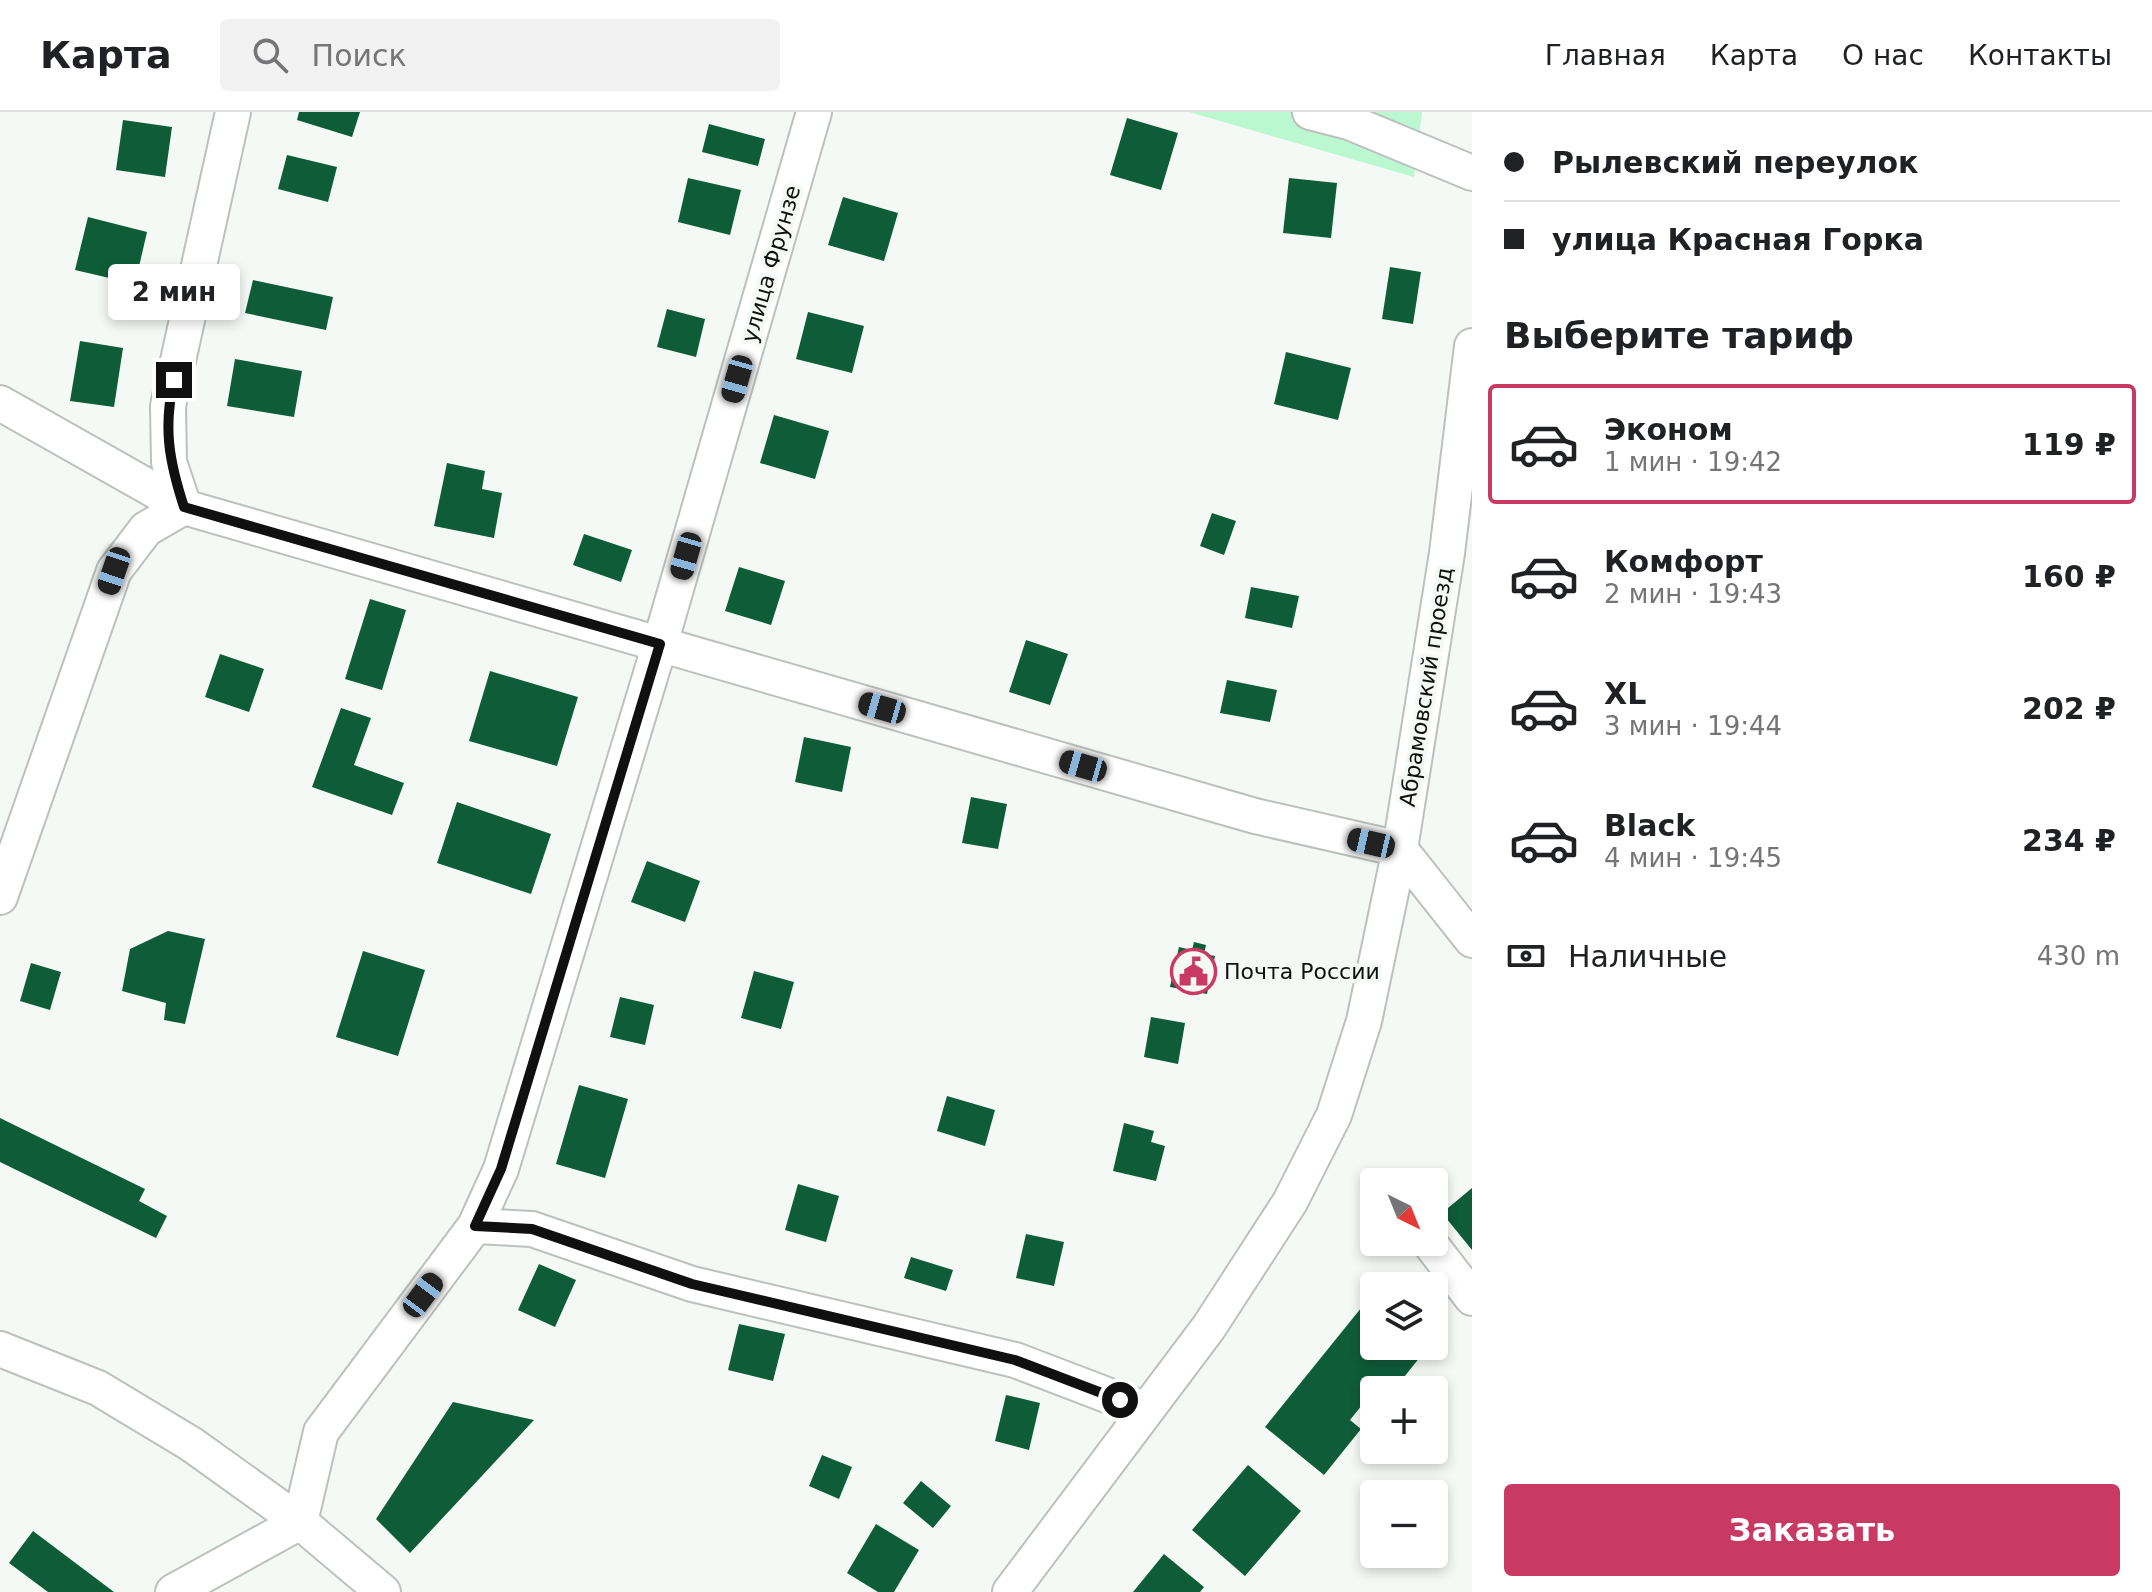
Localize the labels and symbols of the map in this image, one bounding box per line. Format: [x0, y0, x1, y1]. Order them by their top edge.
street label: улица Фрунзе [737, 183, 805, 345]
callout: 2 мин [108, 264, 240, 320]
car [719, 353, 755, 405]
route end [156, 362, 192, 398]
car [668, 530, 704, 582]
car [95, 544, 133, 598]
street label: Абрамовский проезд [1395, 565, 1457, 809]
car [856, 690, 908, 726]
car [1057, 748, 1109, 784]
car [1345, 826, 1397, 860]
public building icon: Почта России [1169, 947, 1217, 995]
place label: Почта России [1224, 959, 1380, 984]
north arrow [1360, 1168, 1448, 1256]
car [399, 1269, 447, 1321]
route start [1102, 1382, 1138, 1418]

